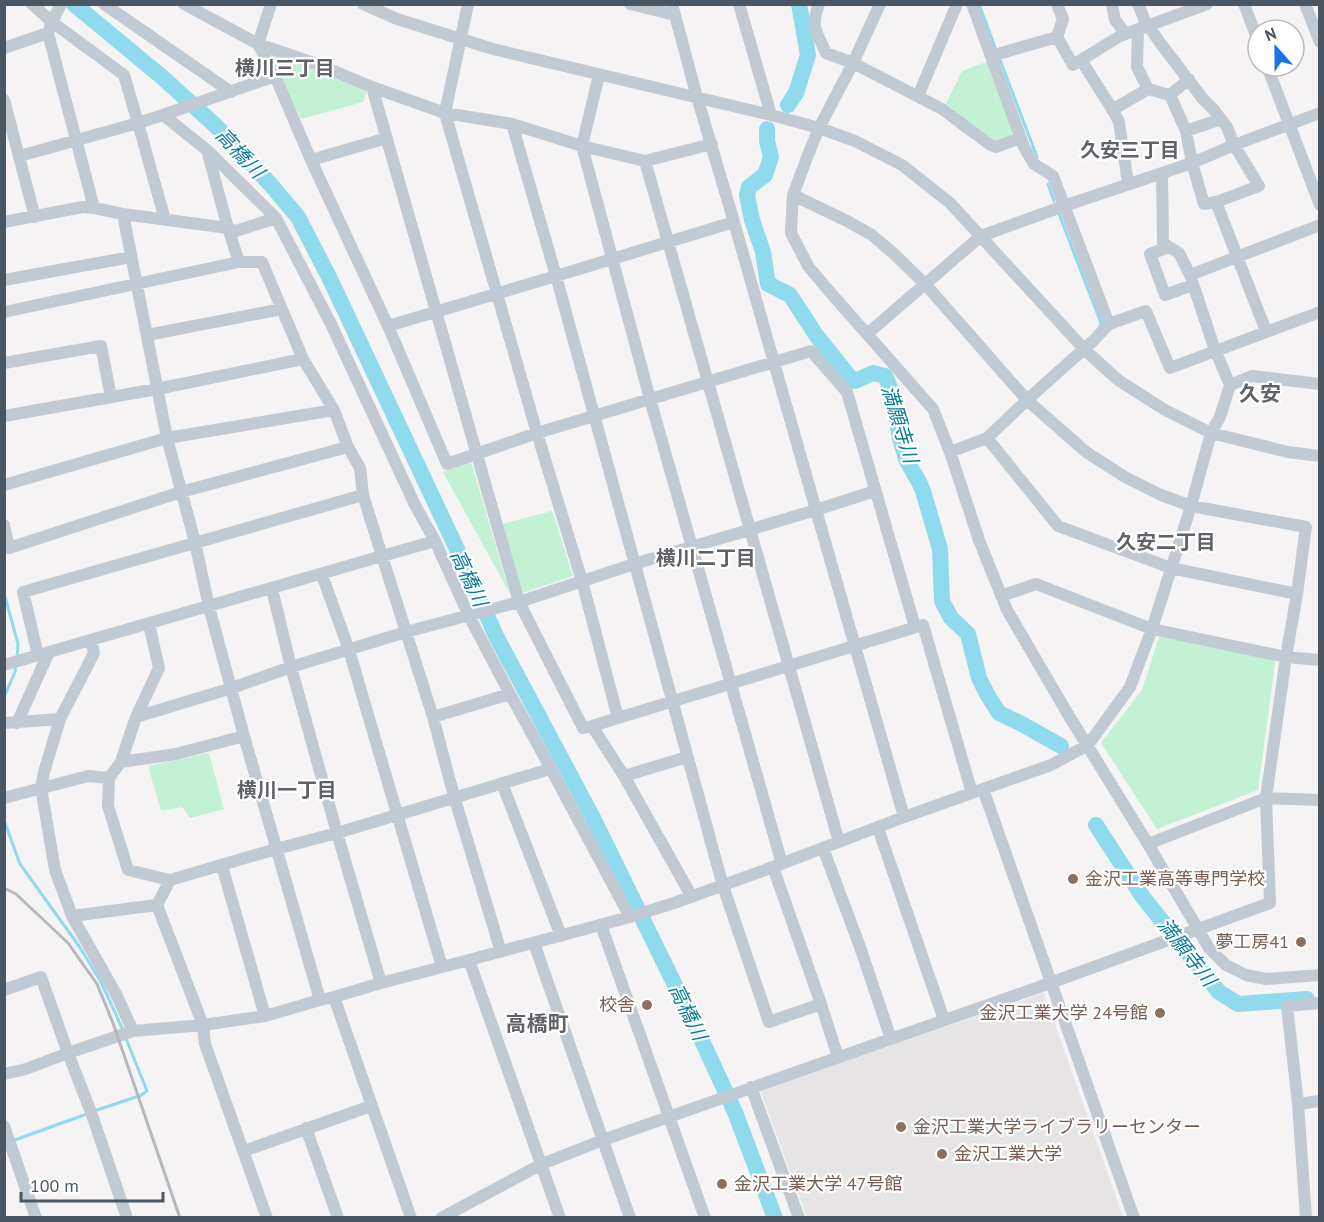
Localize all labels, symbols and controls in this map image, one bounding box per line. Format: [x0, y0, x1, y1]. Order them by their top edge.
north arrow [1246, 18, 1306, 78]
text: N [1262, 23, 1279, 45]
district label: 横川三丁目 [235, 55, 335, 81]
water label: 高橋川 [210, 122, 271, 185]
district label: 久安三丁目 [1080, 137, 1180, 163]
district label: 久安 [1239, 380, 1281, 407]
water label: 満願寺川 [876, 382, 925, 468]
district label: 久安二丁目 [1116, 529, 1216, 555]
water label: 高橋川 [445, 545, 494, 612]
district label: 横川二丁目 [656, 545, 756, 571]
district label: 横川一丁目 [237, 777, 337, 803]
place label: 金沢工業高等専門学校 [1085, 867, 1265, 890]
marker: 金沢工業高等専門学校 [1066, 872, 1080, 886]
water label: 満願寺川 [1152, 912, 1223, 993]
place label: 夢工房41 [1215, 930, 1289, 953]
marker: 夢工房41 [1294, 935, 1308, 949]
water label: 高橋川 [663, 979, 714, 1046]
place label: 校舎 [599, 993, 635, 1016]
marker: 校舎 [640, 998, 654, 1012]
place label: 金沢工業大学 24号館 [980, 1001, 1148, 1024]
marker: 金沢工業大学 24号館 [1153, 1006, 1167, 1020]
district label: 高橋町 [506, 1010, 569, 1037]
place label: 金沢工業大学ライブラリーセンター [913, 1115, 1201, 1138]
marker: 金沢工業大学ライブラリーセンター [894, 1120, 908, 1134]
place label: 金沢工業大学 [954, 1142, 1062, 1165]
marker: 金沢工業大学 [935, 1147, 949, 1161]
scale bar [21, 1165, 164, 1203]
place label: 金沢工業大学 47号館 [734, 1172, 902, 1195]
text: 100 m [30, 1174, 79, 1197]
marker: 金沢工業大学 47号館 [715, 1177, 729, 1191]

